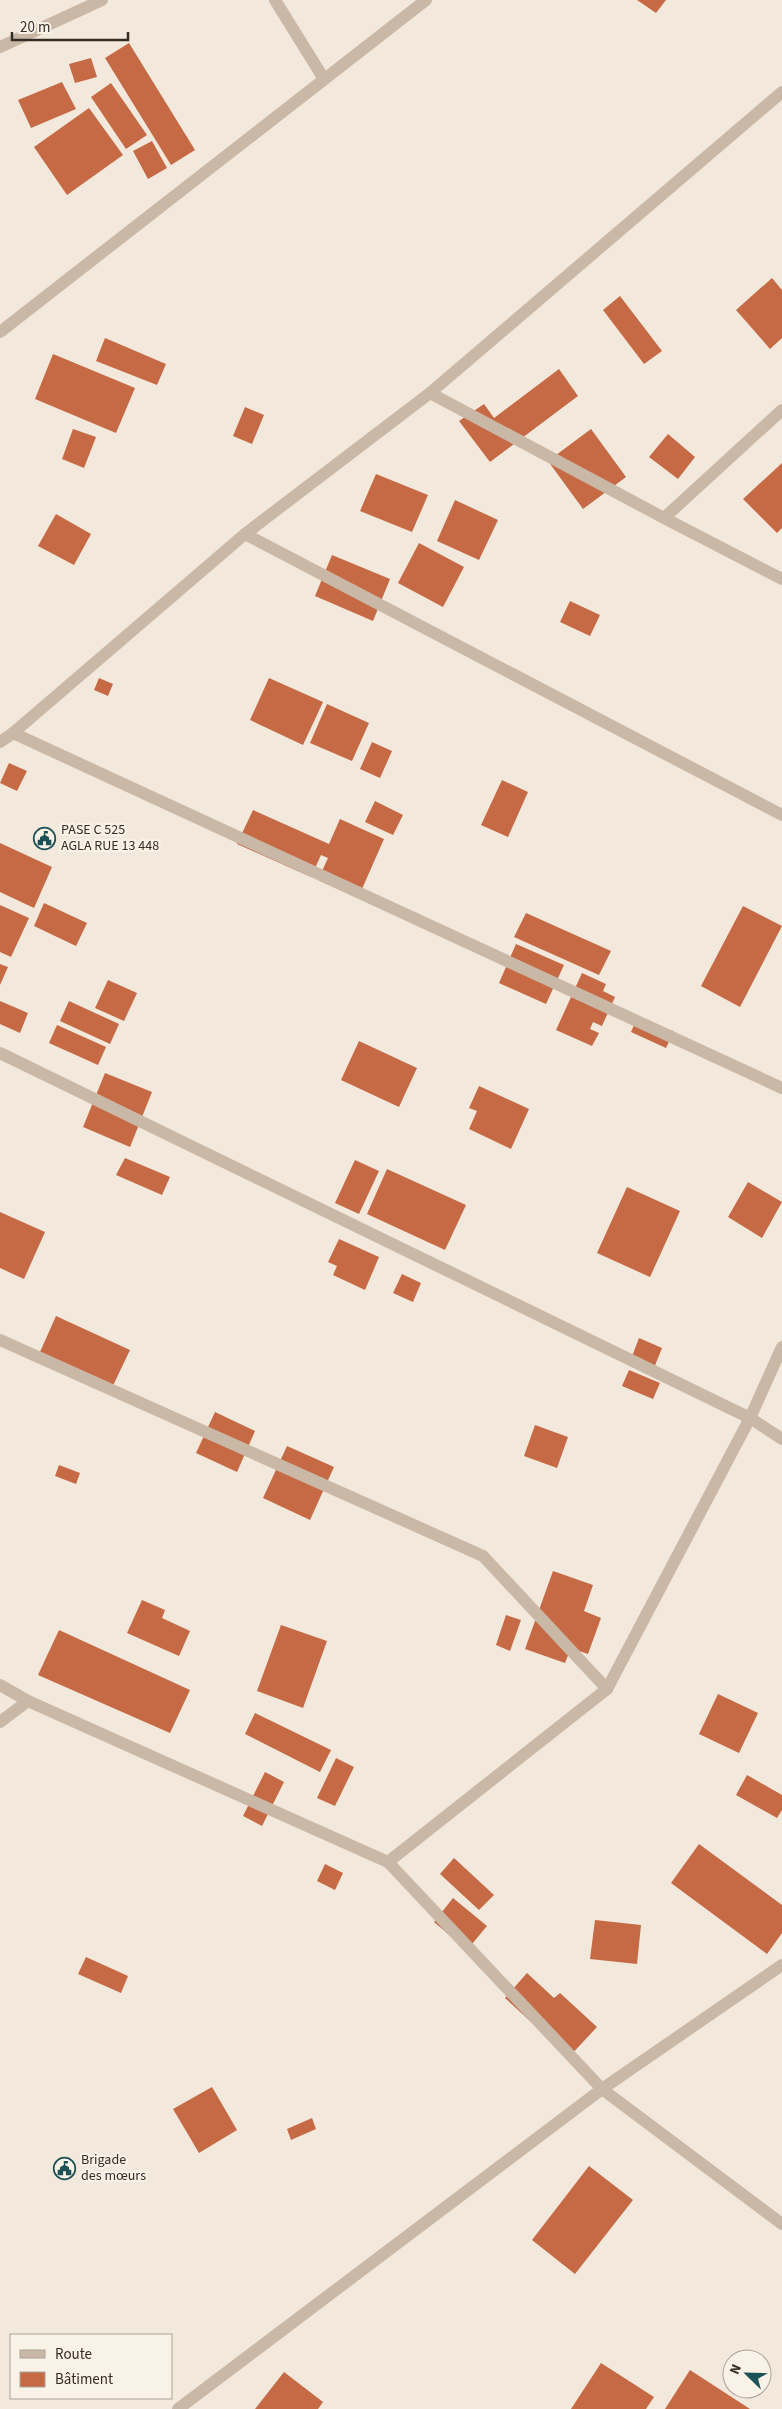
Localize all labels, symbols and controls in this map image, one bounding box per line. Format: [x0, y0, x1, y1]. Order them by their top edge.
scale bar [12, 10, 129, 42]
text: 20 m [20, 17, 50, 38]
place label: PASE C 525 AGLA RUE 13 448 [61, 820, 159, 856]
public building icon: PASE C 525 AGLA RUE 13 448 [33, 826, 57, 850]
place label: Brigade des mœurs [81, 2150, 146, 2186]
public building icon: Brigade des mœurs [53, 2156, 77, 2180]
legend [10, 2334, 172, 2399]
text: Route [55, 2344, 92, 2365]
north arrow [722, 2349, 772, 2399]
text: N [725, 2361, 747, 2378]
text: Bâtiment [55, 2369, 113, 2390]

